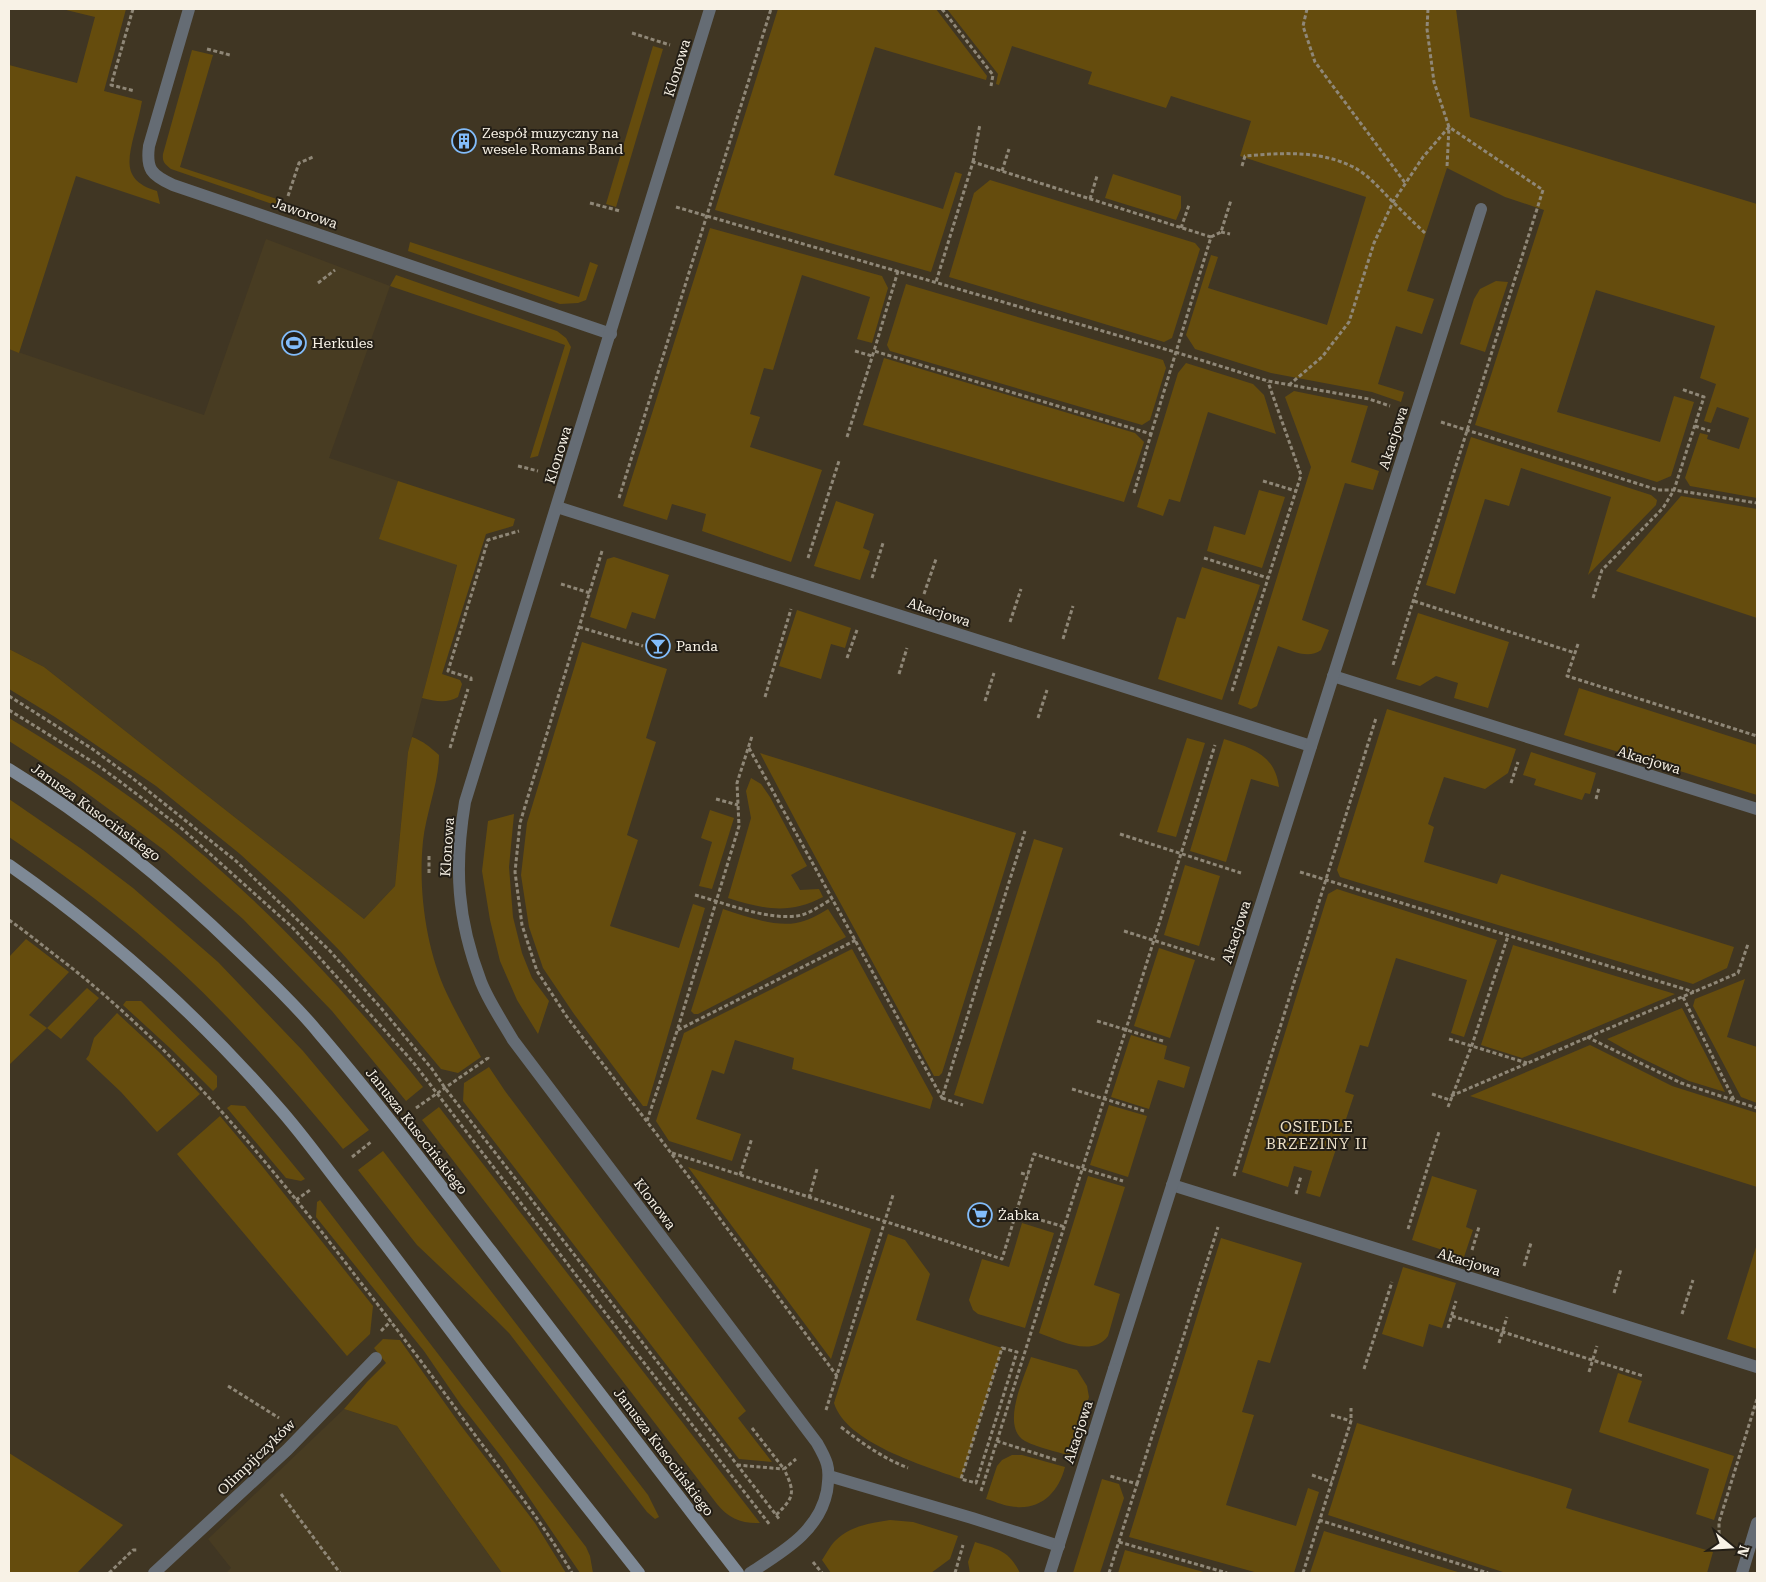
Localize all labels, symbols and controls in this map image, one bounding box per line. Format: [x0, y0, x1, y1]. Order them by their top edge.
street label: Klonowa [661, 37, 693, 99]
place label: Zespół muzyczny na wesele Romans Band [482, 125, 623, 157]
building icon: Zespół muzyczny na wesele Romans Band [451, 128, 477, 154]
street label: Jaworowa [270, 194, 340, 232]
sports icon: Herkules [281, 330, 307, 356]
place label: Herkules [312, 335, 373, 351]
street label: Akacjowa [1375, 404, 1411, 471]
street label: Klonowa [542, 424, 574, 486]
street label: Akacjowa [906, 594, 973, 630]
bar icon: Panda [645, 633, 671, 659]
place label: Panda [676, 638, 718, 654]
street label: Akacjowa [1616, 743, 1683, 777]
street label: Janusza Kusocińskiego [28, 760, 164, 864]
street label: Klonowa [437, 816, 457, 877]
street label: Akacjowa [1218, 898, 1254, 965]
street label: Janusza Kusocińskiego [363, 1065, 471, 1197]
district label: OSIEDLE BRZEZINY II [1266, 1118, 1368, 1153]
street label: Klonowa [631, 1175, 680, 1233]
supermarket icon: Żabka [967, 1202, 993, 1228]
place label: Żabka [998, 1207, 1040, 1223]
street label: Akacjowa [1436, 1245, 1503, 1279]
street label: Janusza Kusocińskiego [611, 1385, 717, 1519]
street label: Akacjowa [1060, 1398, 1096, 1465]
street label: Olimpijczyków [214, 1416, 298, 1498]
north arrow [1706, 1522, 1756, 1572]
text: N [1734, 1543, 1753, 1559]

